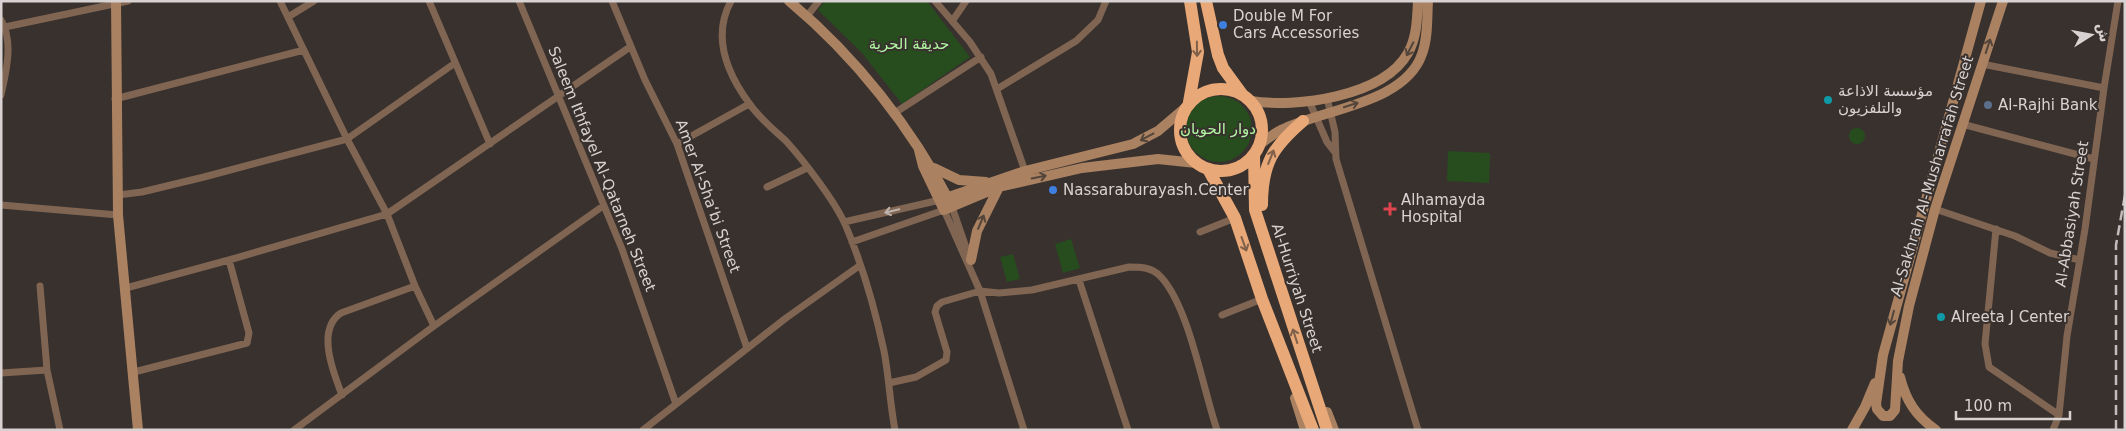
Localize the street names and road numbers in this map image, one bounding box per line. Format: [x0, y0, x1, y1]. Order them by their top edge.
street label: Saleem Ithfayel Al-Qatarneh Street [544, 44, 660, 294]
street label: Al-Sakhrah Al-Musharrafah Street [1887, 53, 1977, 299]
street label: Amer Al-Sha‘bi Street [672, 117, 744, 275]
street label: Al-Abbasiyah Street [2052, 139, 2092, 288]
street label: Al-Hurriyah Street [1268, 221, 1326, 355]

